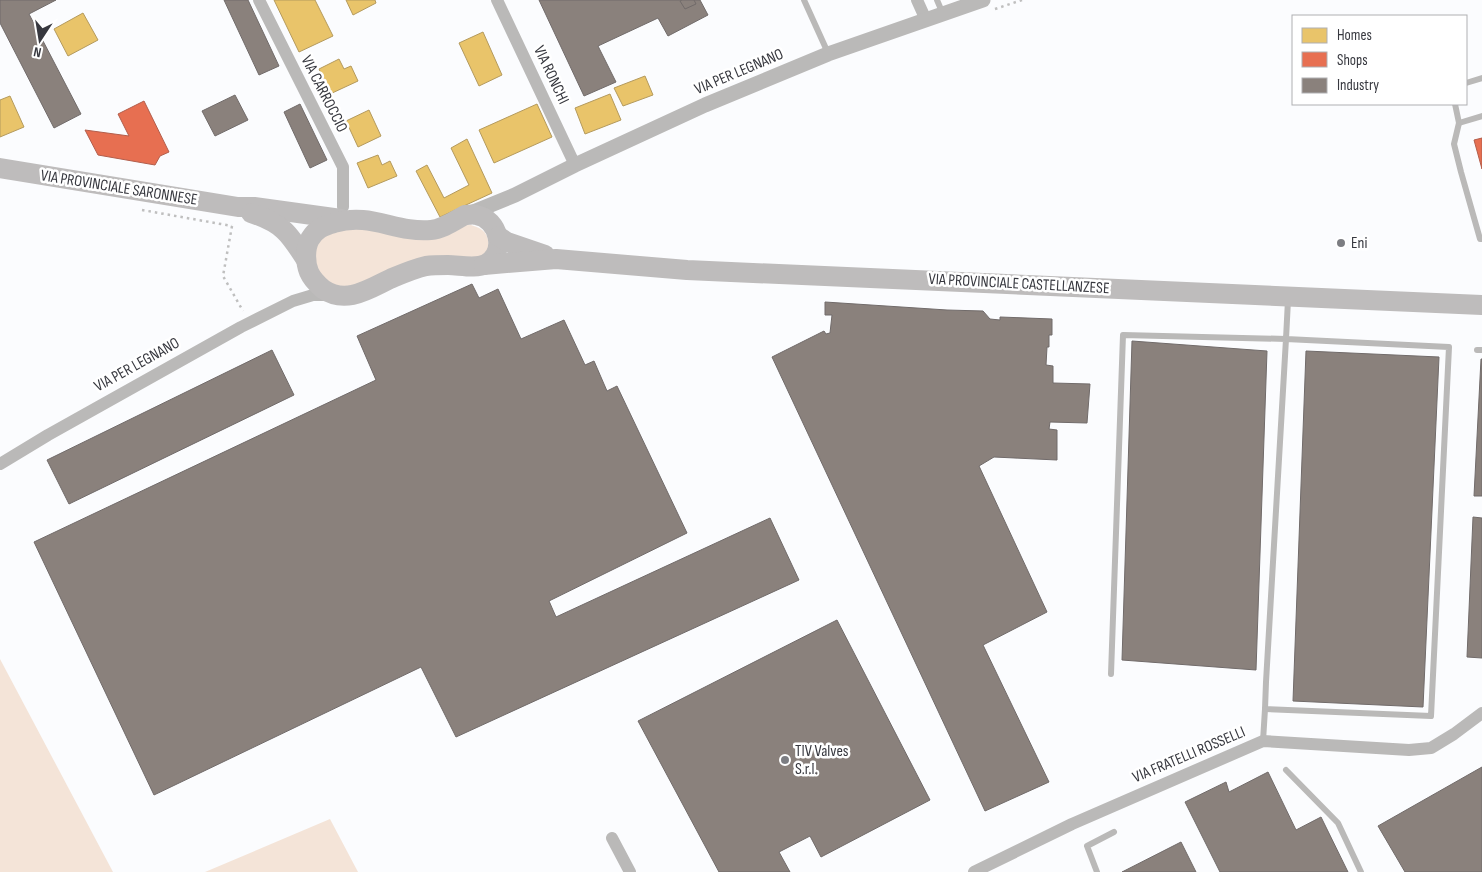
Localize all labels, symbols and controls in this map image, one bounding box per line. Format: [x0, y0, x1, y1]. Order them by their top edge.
north arrow [15, 15, 65, 65]
legend [1292, 15, 1467, 105]
text: Homes [1337, 26, 1372, 45]
text: N [32, 43, 43, 61]
street label: VIA RONCHI [529, 43, 573, 107]
street label: VIA PER LEGNANO [692, 45, 786, 99]
text: Shops [1337, 51, 1368, 70]
street label: VIA CARROCCIO [297, 52, 351, 136]
text: Industry [1337, 76, 1379, 95]
street label: VIA PROVINCIALE SARONNESE [39, 166, 199, 210]
place label: Eni [1351, 234, 1367, 253]
marker: Eni [1335, 237, 1347, 249]
street label: VIA PROVINCIALE CASTELLANZESE [928, 270, 1110, 298]
street label: VIA PER LEGNANO [91, 334, 183, 396]
street label: VIA FRATELLI ROSSELLI [1130, 723, 1248, 787]
place label: TIV Valves S.r.l. [795, 742, 849, 779]
marker: TIV Valves S.r.l. [779, 754, 791, 766]

